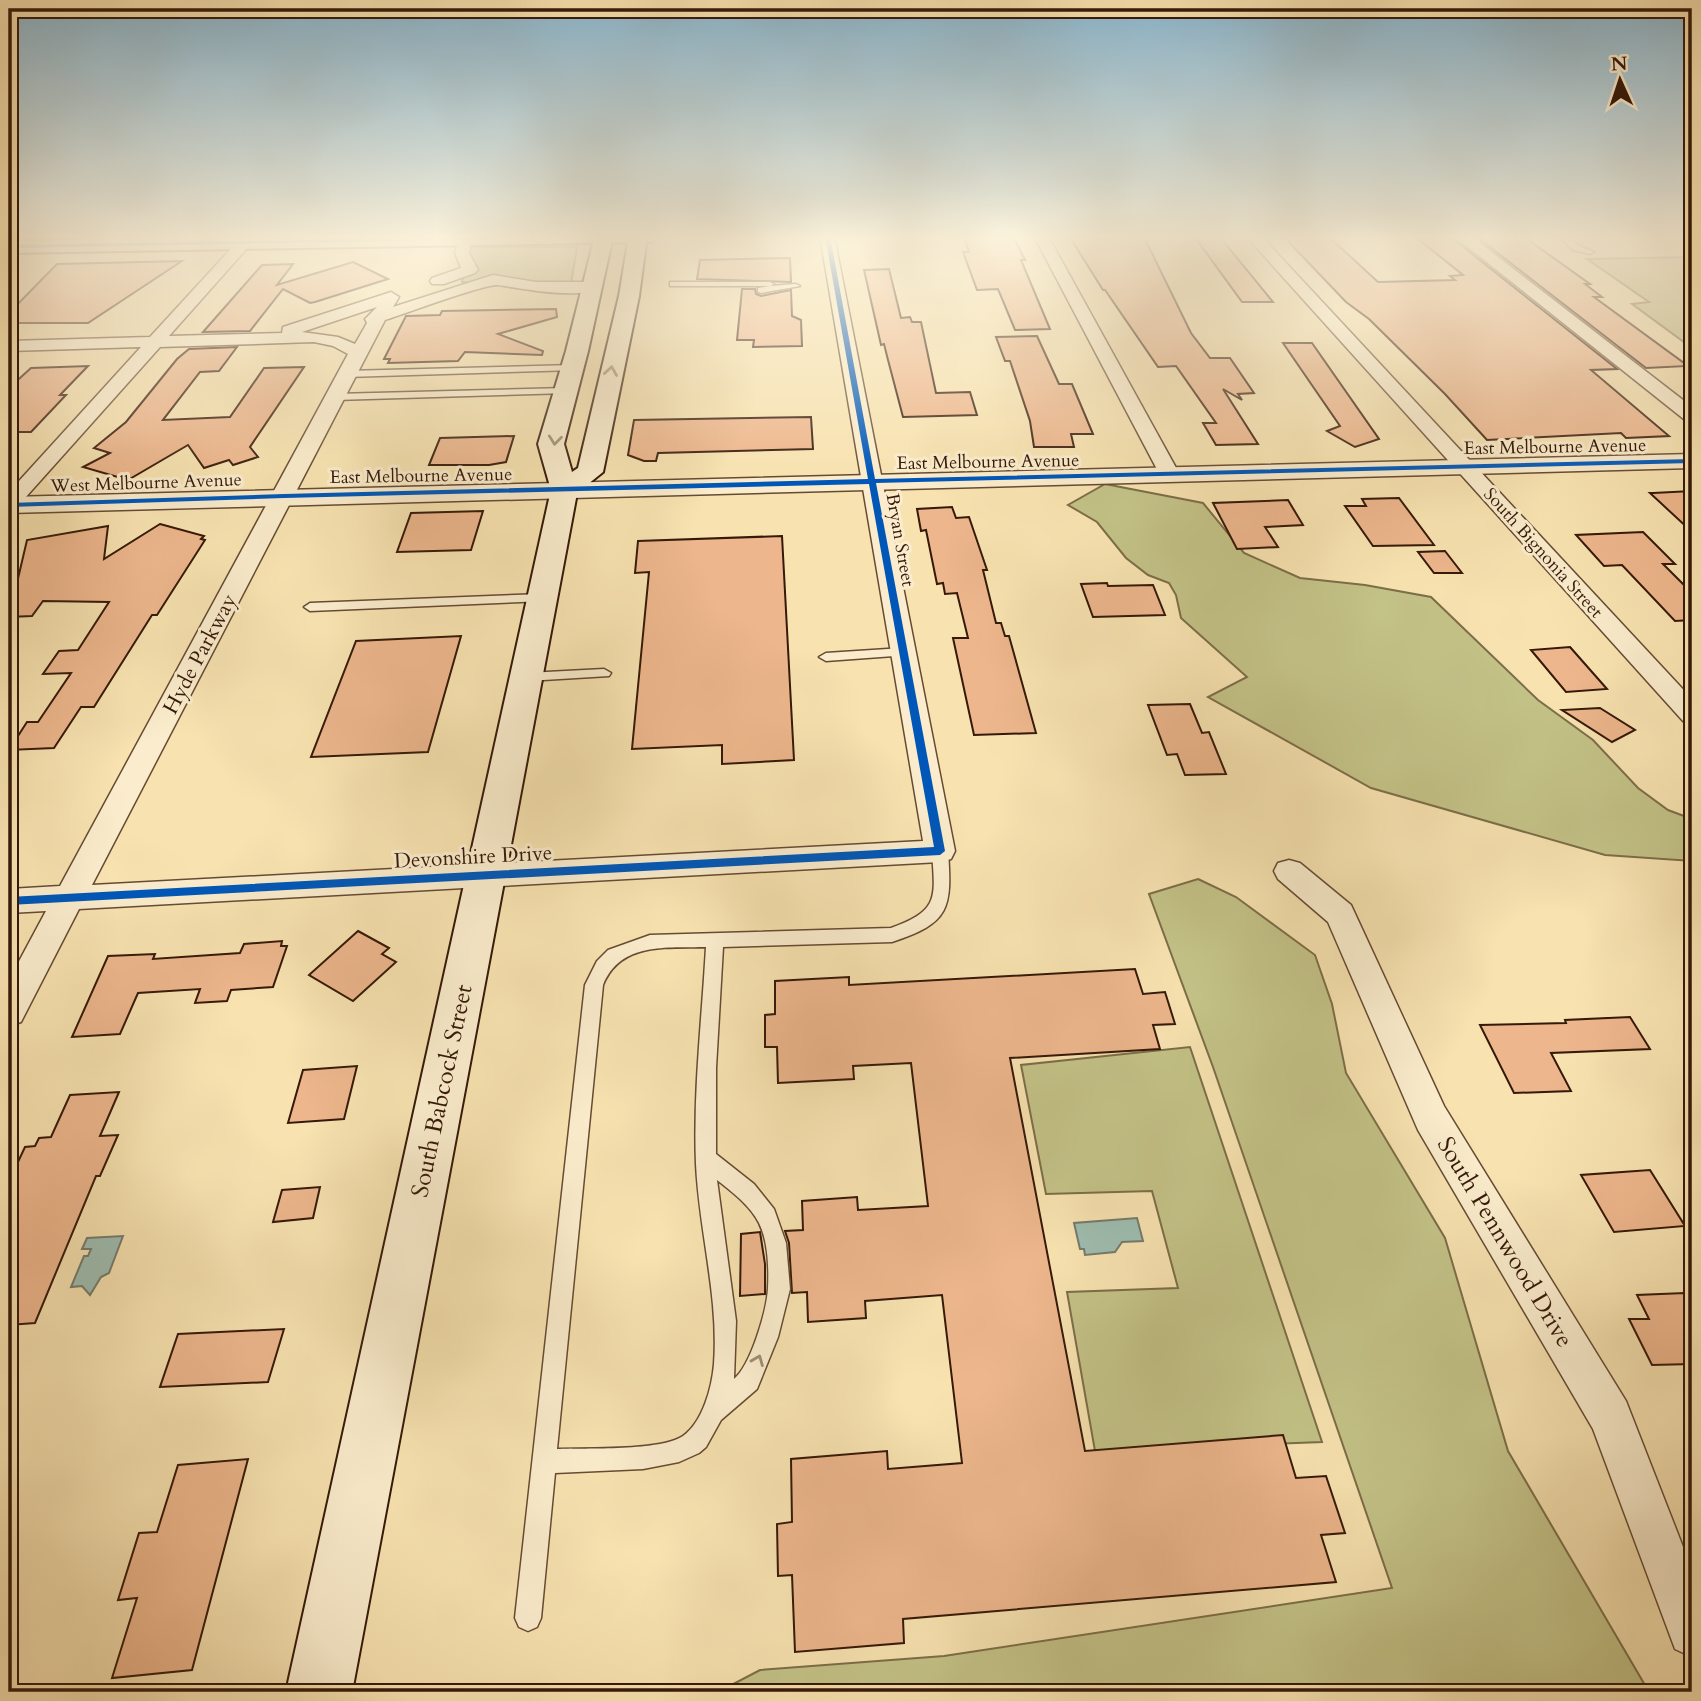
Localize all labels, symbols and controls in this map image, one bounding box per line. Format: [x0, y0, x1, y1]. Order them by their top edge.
north arrow [1586, 46, 1656, 116]
text: N [1610, 51, 1629, 77]
one-way arrow [603, 365, 618, 377]
street label: East Melbourne Avenue [1464, 433, 1646, 461]
one-way arrow [547, 434, 562, 446]
street label: East Melbourne Avenue [897, 448, 1079, 476]
street label: East Melbourne Avenue [330, 462, 512, 490]
street label: West Melbourne Avenue [49, 467, 242, 499]
street label: South Bignonia Street [1478, 482, 1609, 624]
street label: Bryan Street [879, 491, 921, 589]
street label: Hyde Parkway [156, 589, 244, 719]
street label: Devonshire Drive [393, 838, 553, 876]
street label: South Babcock Street [403, 981, 481, 1200]
street label: South Pennwood Drive [1429, 1131, 1581, 1353]
one-way arrow [750, 1354, 764, 1367]

